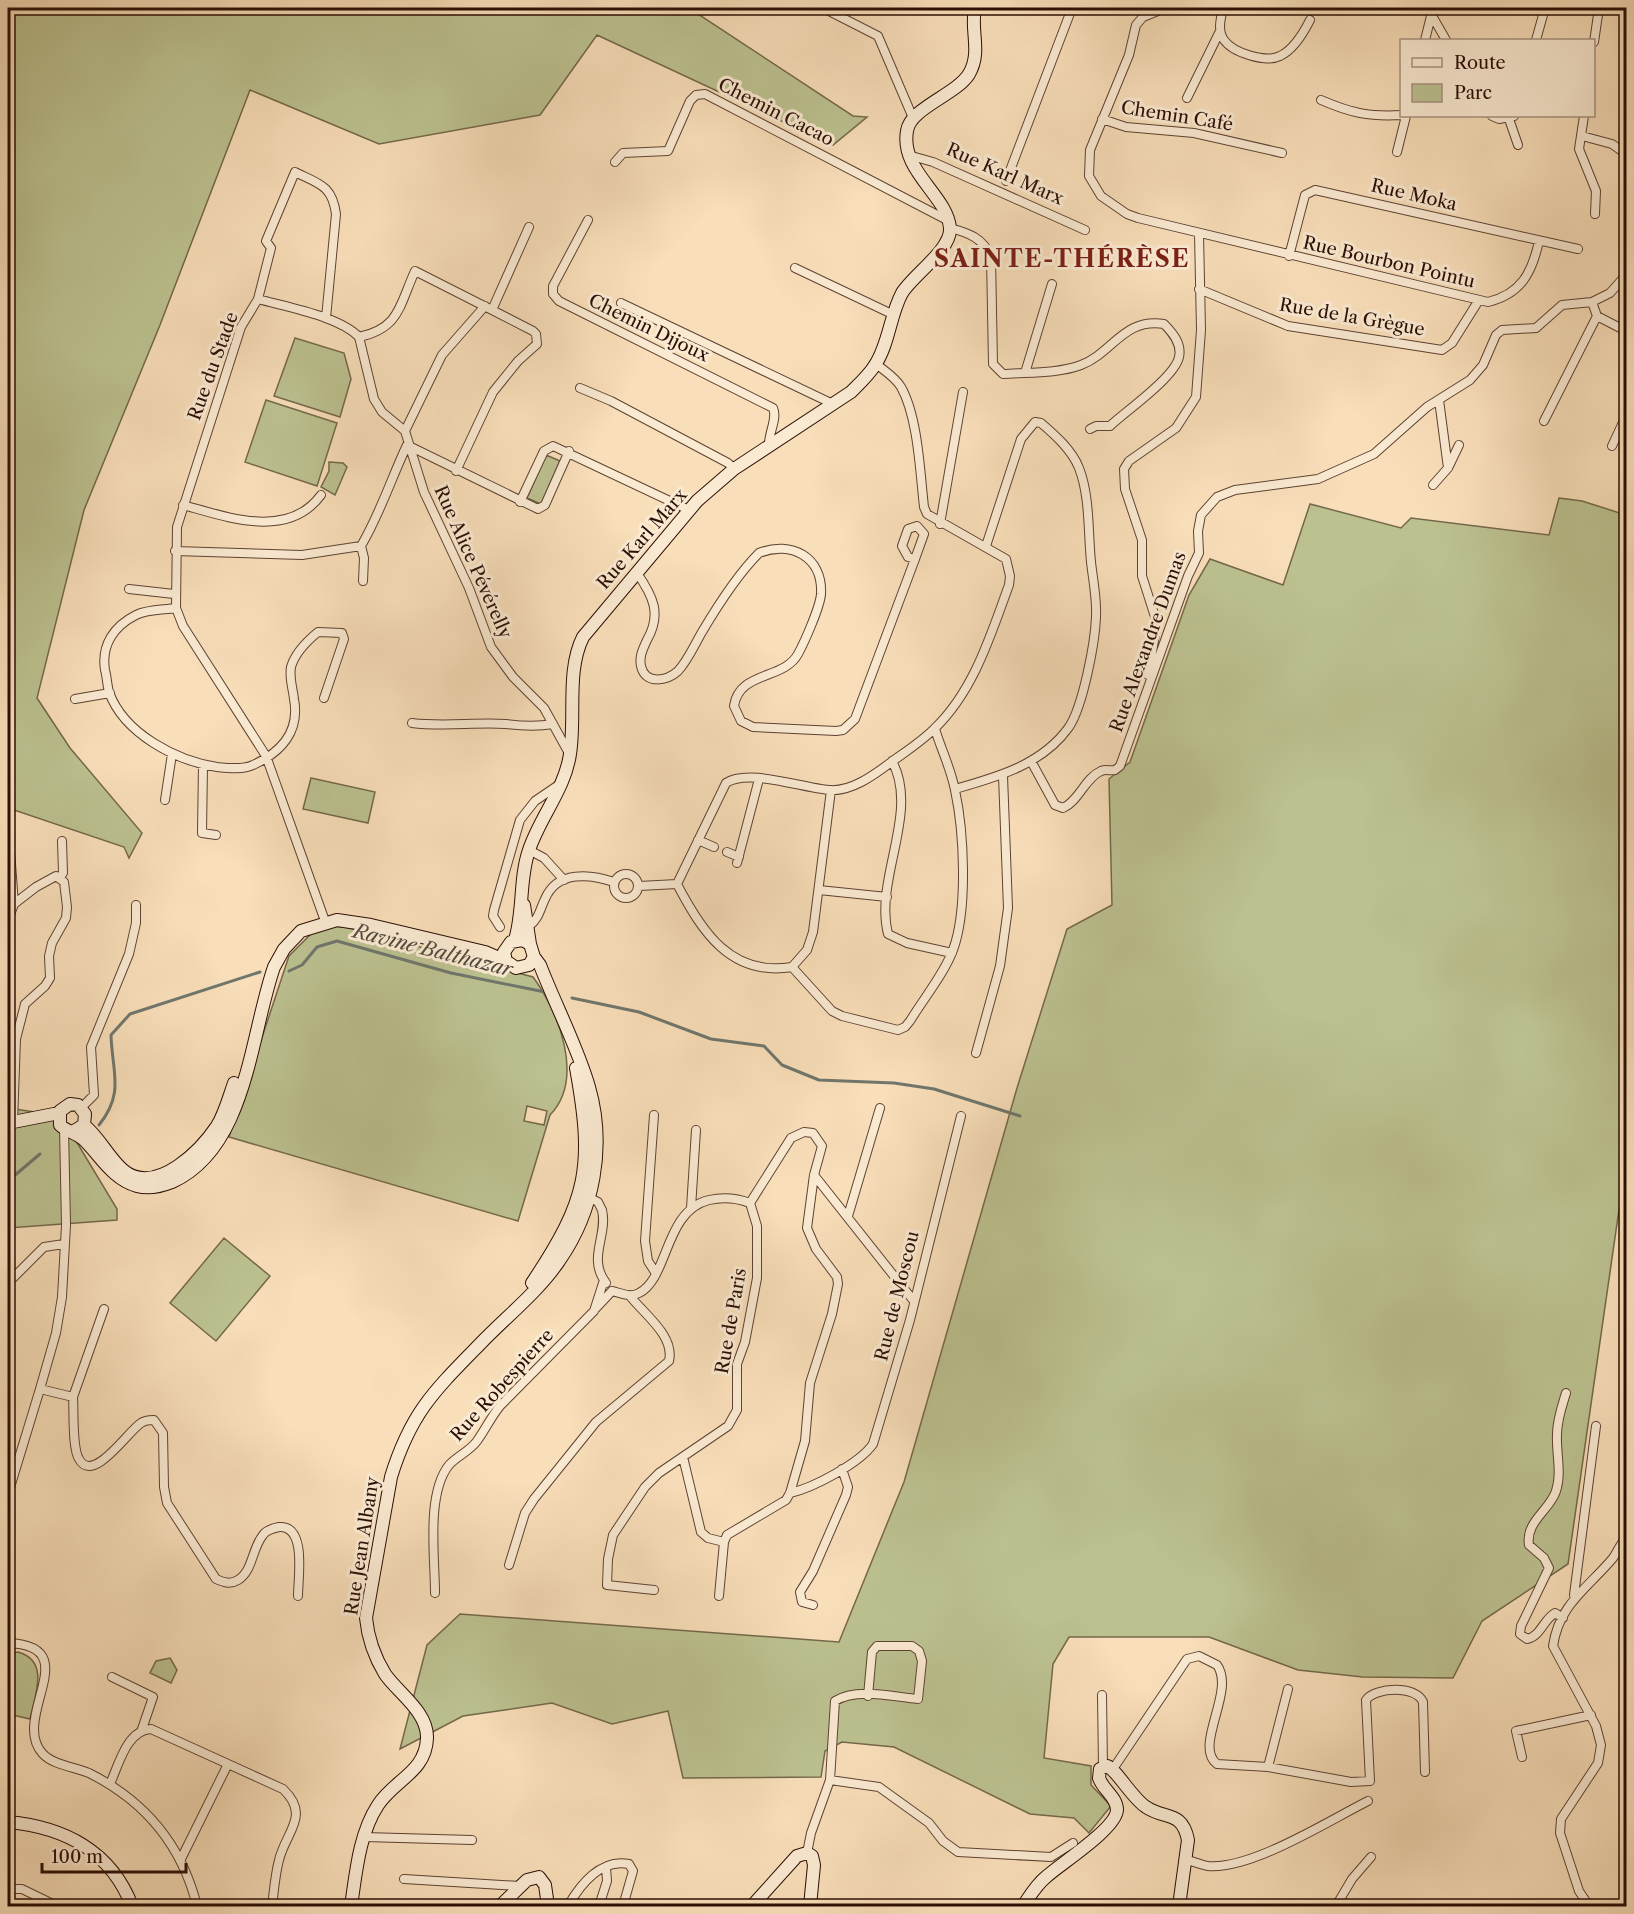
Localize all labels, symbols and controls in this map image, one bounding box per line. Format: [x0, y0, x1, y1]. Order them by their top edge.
legend [1400, 39, 1595, 117]
text: Route [1454, 52, 1506, 74]
street label: Chemin Cacao [714, 73, 838, 151]
text: Parc [1454, 82, 1492, 104]
street label: Chemin Café [1119, 96, 1235, 136]
street label: Rue Karl Marx [943, 138, 1067, 210]
street label: Rue Moka [1369, 174, 1460, 216]
street label: Rue Bourbon Pointu [1301, 231, 1477, 293]
district label: SAINTE-THÉRÈSE [934, 244, 1190, 273]
street label: Chemin Dijoux [585, 289, 713, 367]
street label: Rue de la Grègue [1278, 293, 1426, 341]
street label: Rue du Stade [183, 309, 243, 423]
street label: Rue Alice Pévérelly [429, 482, 517, 643]
street label: Rue Karl Marx [592, 484, 692, 594]
street label: Rue Alexandre Dumas [1105, 549, 1191, 735]
water label: Ravine Balthazar [349, 918, 517, 982]
street label: Rue de Moscou [870, 1229, 924, 1363]
street label: Rue de Paris [711, 1266, 751, 1376]
street label: Rue Robespierre [446, 1324, 558, 1446]
street label: Rue Jean Albany [340, 1474, 384, 1617]
scale bar [42, 1836, 186, 1874]
text: 100 m [51, 1846, 103, 1868]

